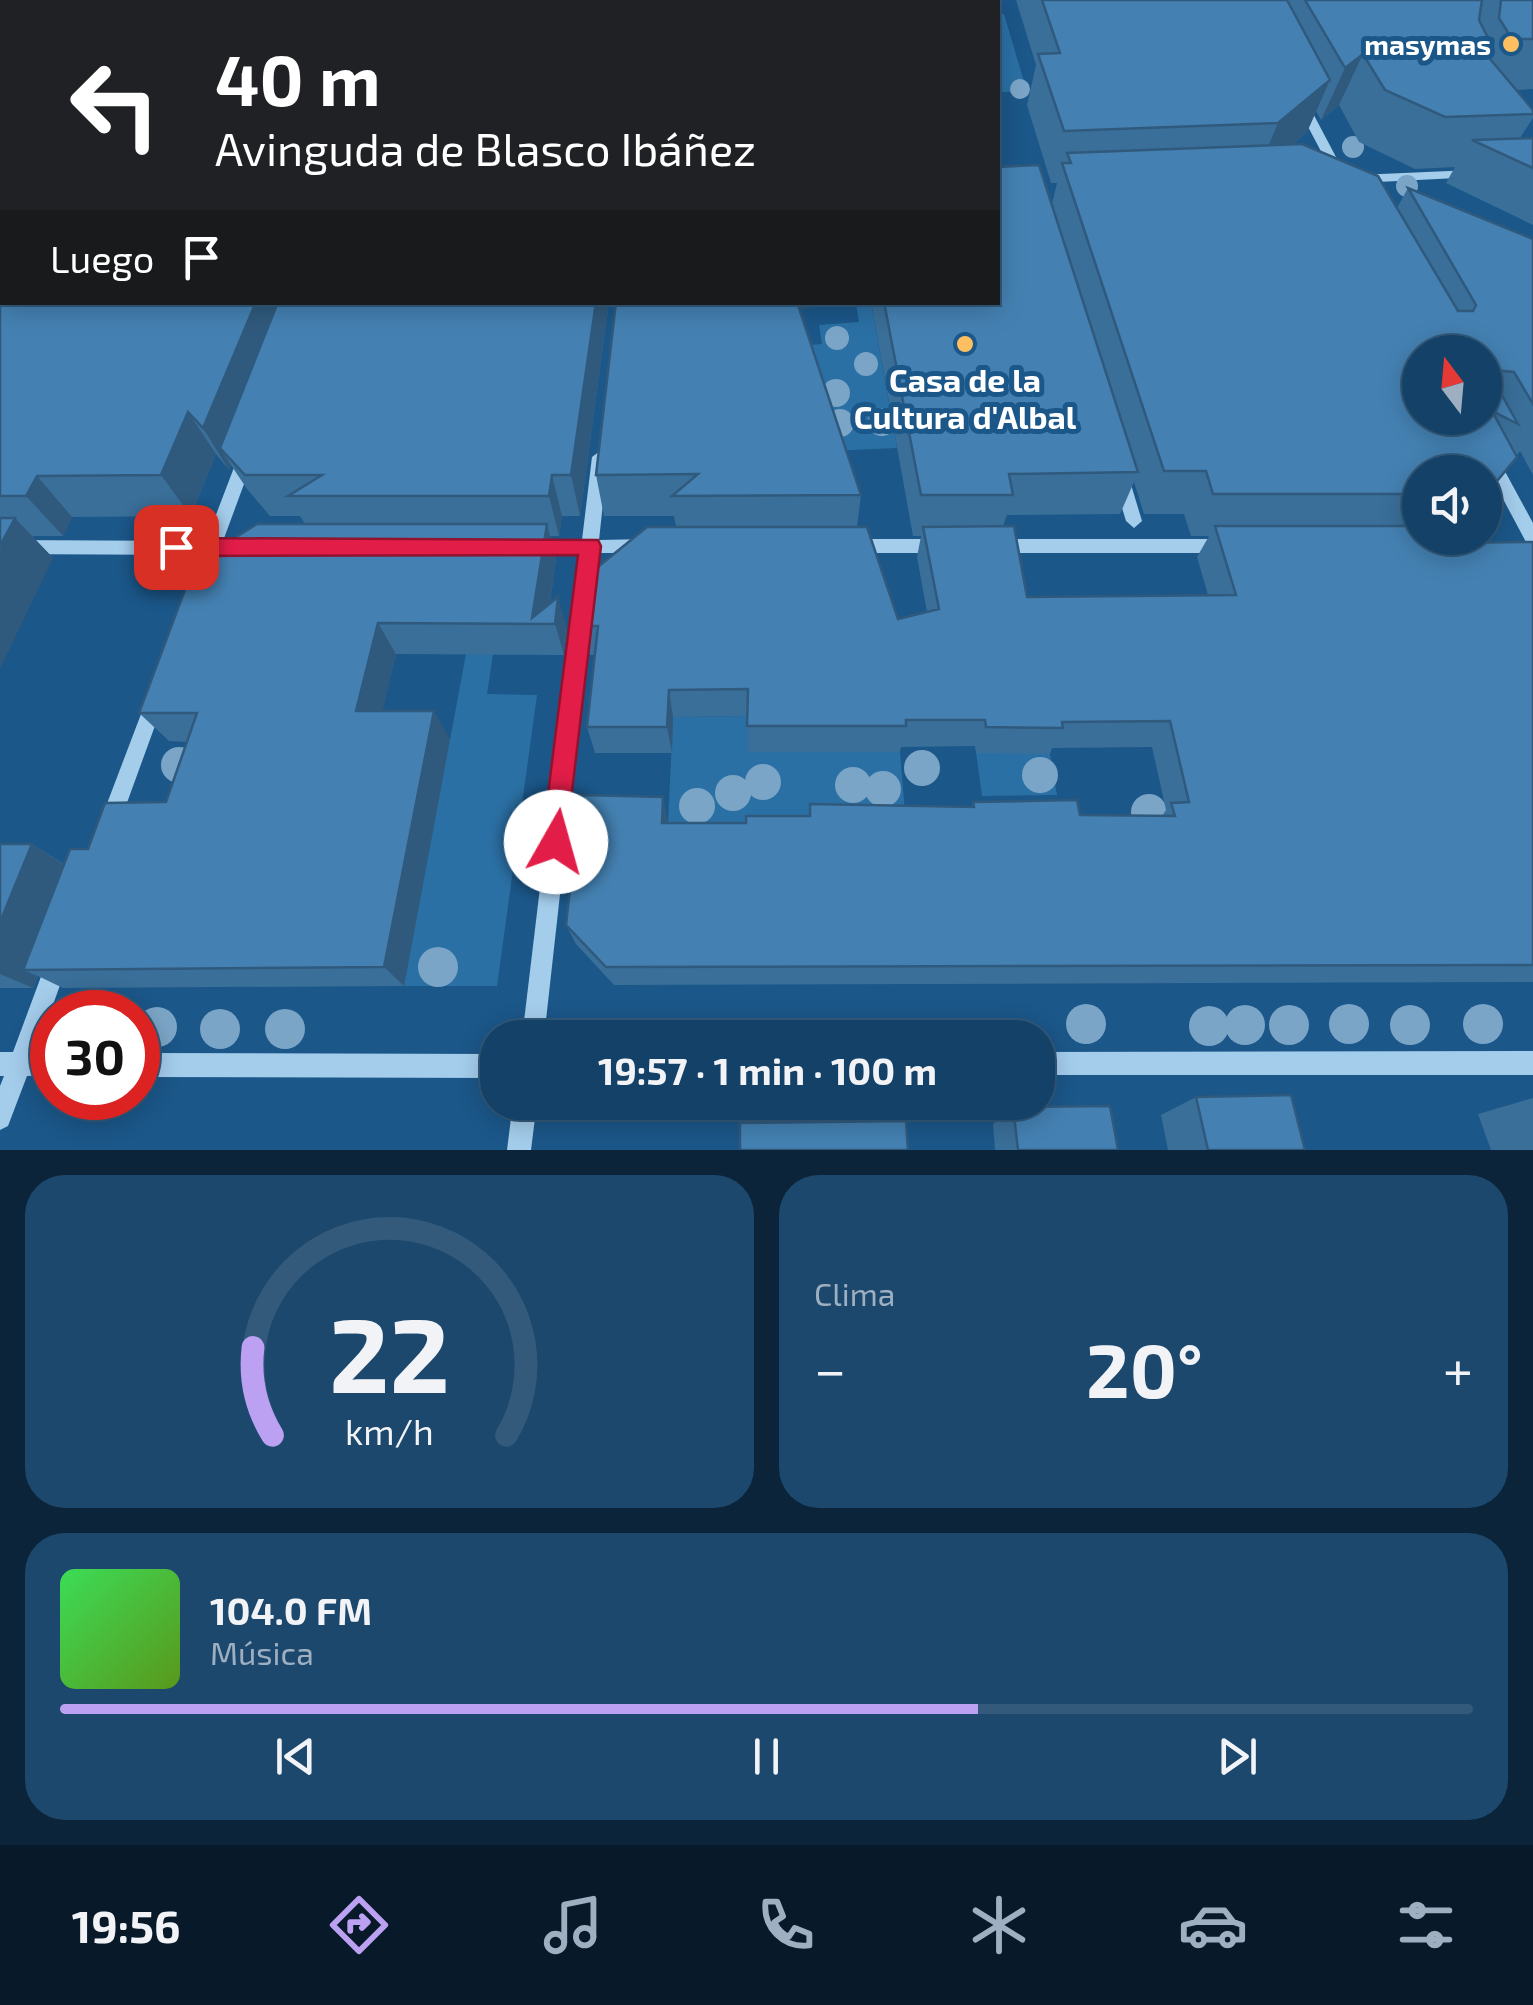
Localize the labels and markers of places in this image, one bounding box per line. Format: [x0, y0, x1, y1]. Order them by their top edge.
place label: masymas [1364, 27, 1491, 61]
marker: masymas [1500, 33, 1522, 55]
marker: Casa de la Cultura d'Albal [954, 333, 976, 355]
place label: Casa de la Cultura d'Albal [854, 360, 1077, 435]
pin [134, 505, 219, 590]

